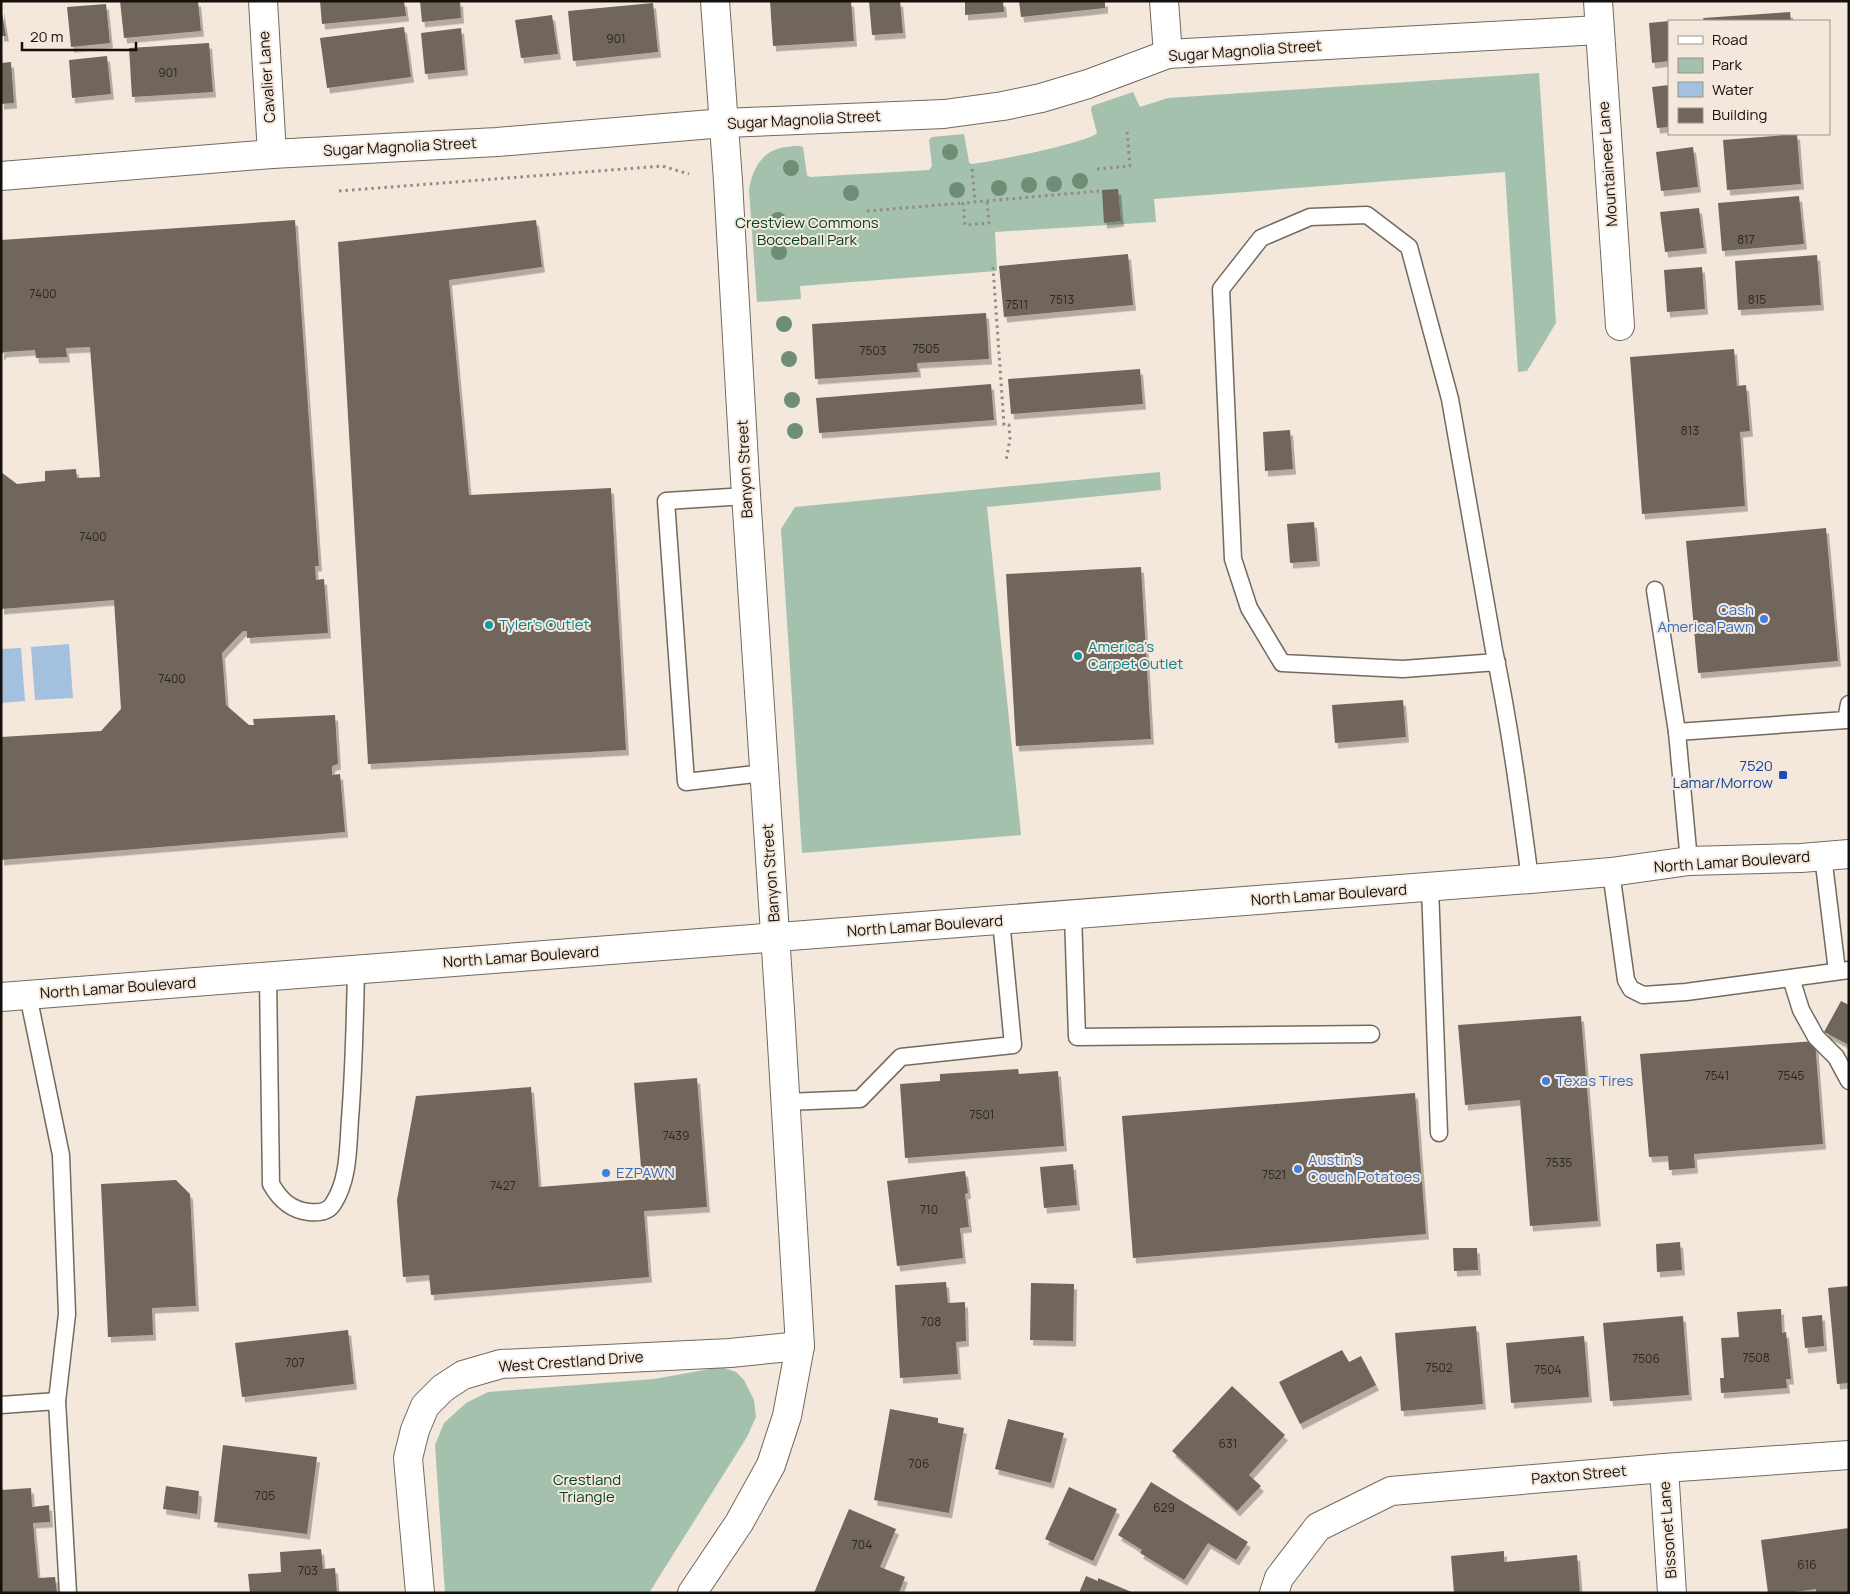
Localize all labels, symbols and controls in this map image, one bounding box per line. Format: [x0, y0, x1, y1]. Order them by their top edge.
scale bar [22, 20, 136, 52]
legend [1668, 20, 1830, 135]
text: 20 m [30, 26, 63, 47]
text: Road [1712, 29, 1748, 50]
street label: Cavalier Lane [253, 30, 280, 124]
house number: 901 [606, 30, 626, 47]
street label: Sugar Magnolia Street [1168, 35, 1322, 66]
text: Park [1712, 54, 1742, 75]
house number: 901 [158, 64, 178, 81]
text: Water [1712, 79, 1754, 100]
street label: Mountaineer Lane [1593, 100, 1622, 227]
text: Building [1712, 104, 1767, 125]
street label: Sugar Magnolia Street [727, 105, 881, 134]
street label: Sugar Magnolia Street [323, 132, 477, 161]
park label: Crestview Commons Bocceball Park [735, 212, 879, 250]
house number: 817 [1737, 231, 1755, 248]
house number: 7400 [29, 285, 57, 302]
house number: 7513 [1050, 291, 1074, 308]
house number: 815 [1748, 291, 1766, 308]
house number: 7511 [1006, 296, 1028, 313]
house number: 7505 [912, 340, 940, 357]
house number: 7503 [860, 342, 886, 359]
street label: Banyon Street [731, 419, 758, 519]
house number: 813 [1681, 422, 1699, 439]
house number: 7400 [79, 528, 107, 545]
place label: Cash America Pawn [1657, 599, 1754, 637]
marker: Cash America Pawn [1758, 613, 1770, 625]
place label: Tyler's Outlet [499, 614, 590, 635]
marker: Tyler's Outlet [483, 619, 495, 631]
place label: America's Carpet Outlet [1088, 636, 1183, 674]
marker: America's Carpet Outlet [1072, 650, 1084, 662]
house number: 7400 [158, 670, 186, 687]
place label: 7520 Lamar/Morrow [1673, 755, 1773, 793]
marker: 7520 Lamar/Morrow [1777, 769, 1789, 781]
street label: Banyon Street [757, 823, 784, 923]
street label: North Lamar Boulevard [1653, 846, 1811, 877]
street label: North Lamar Boulevard [1250, 879, 1408, 910]
street label: North Lamar Boulevard [846, 910, 1004, 941]
street label: North Lamar Boulevard [442, 941, 600, 972]
street label: North Lamar Boulevard [39, 972, 197, 1003]
house number: 7541 [1705, 1067, 1729, 1084]
house number: 7545 [1778, 1067, 1805, 1084]
place label: Texas Tires [1556, 1070, 1634, 1091]
marker: Texas Tires [1540, 1075, 1552, 1087]
house number: 7501 [970, 1106, 994, 1123]
house number: 7439 [663, 1127, 689, 1144]
place label: Austin's Couch Potatoes [1308, 1149, 1420, 1187]
house number: 7535 [1546, 1154, 1572, 1171]
place label: EZPAWN [616, 1162, 675, 1183]
marker: Austin's Couch Potatoes [1292, 1163, 1304, 1175]
house number: 7521 [1262, 1166, 1286, 1183]
marker: EZPAWN [600, 1167, 612, 1179]
house number: 7427 [490, 1177, 516, 1194]
house number: 710 [920, 1201, 938, 1218]
house number: 708 [921, 1313, 941, 1330]
street label: West Crestland Drive [498, 1346, 644, 1377]
house number: 7508 [1742, 1349, 1770, 1366]
house number: 7506 [1632, 1350, 1660, 1367]
house number: 707 [285, 1354, 305, 1371]
house number: 7502 [1425, 1359, 1453, 1376]
house number: 7504 [1534, 1361, 1562, 1378]
house number: 631 [1219, 1435, 1237, 1452]
house number: 706 [909, 1455, 929, 1472]
street label: Paxton Street [1530, 1460, 1627, 1489]
park label: Crestland Triangle [553, 1469, 621, 1507]
street label: Bissonet Lane [1654, 1480, 1681, 1579]
house number: 705 [255, 1487, 275, 1504]
house number: 629 [1153, 1499, 1175, 1516]
house number: 704 [852, 1536, 872, 1553]
house number: 616 [1797, 1556, 1817, 1573]
house number: 703 [298, 1562, 318, 1579]

